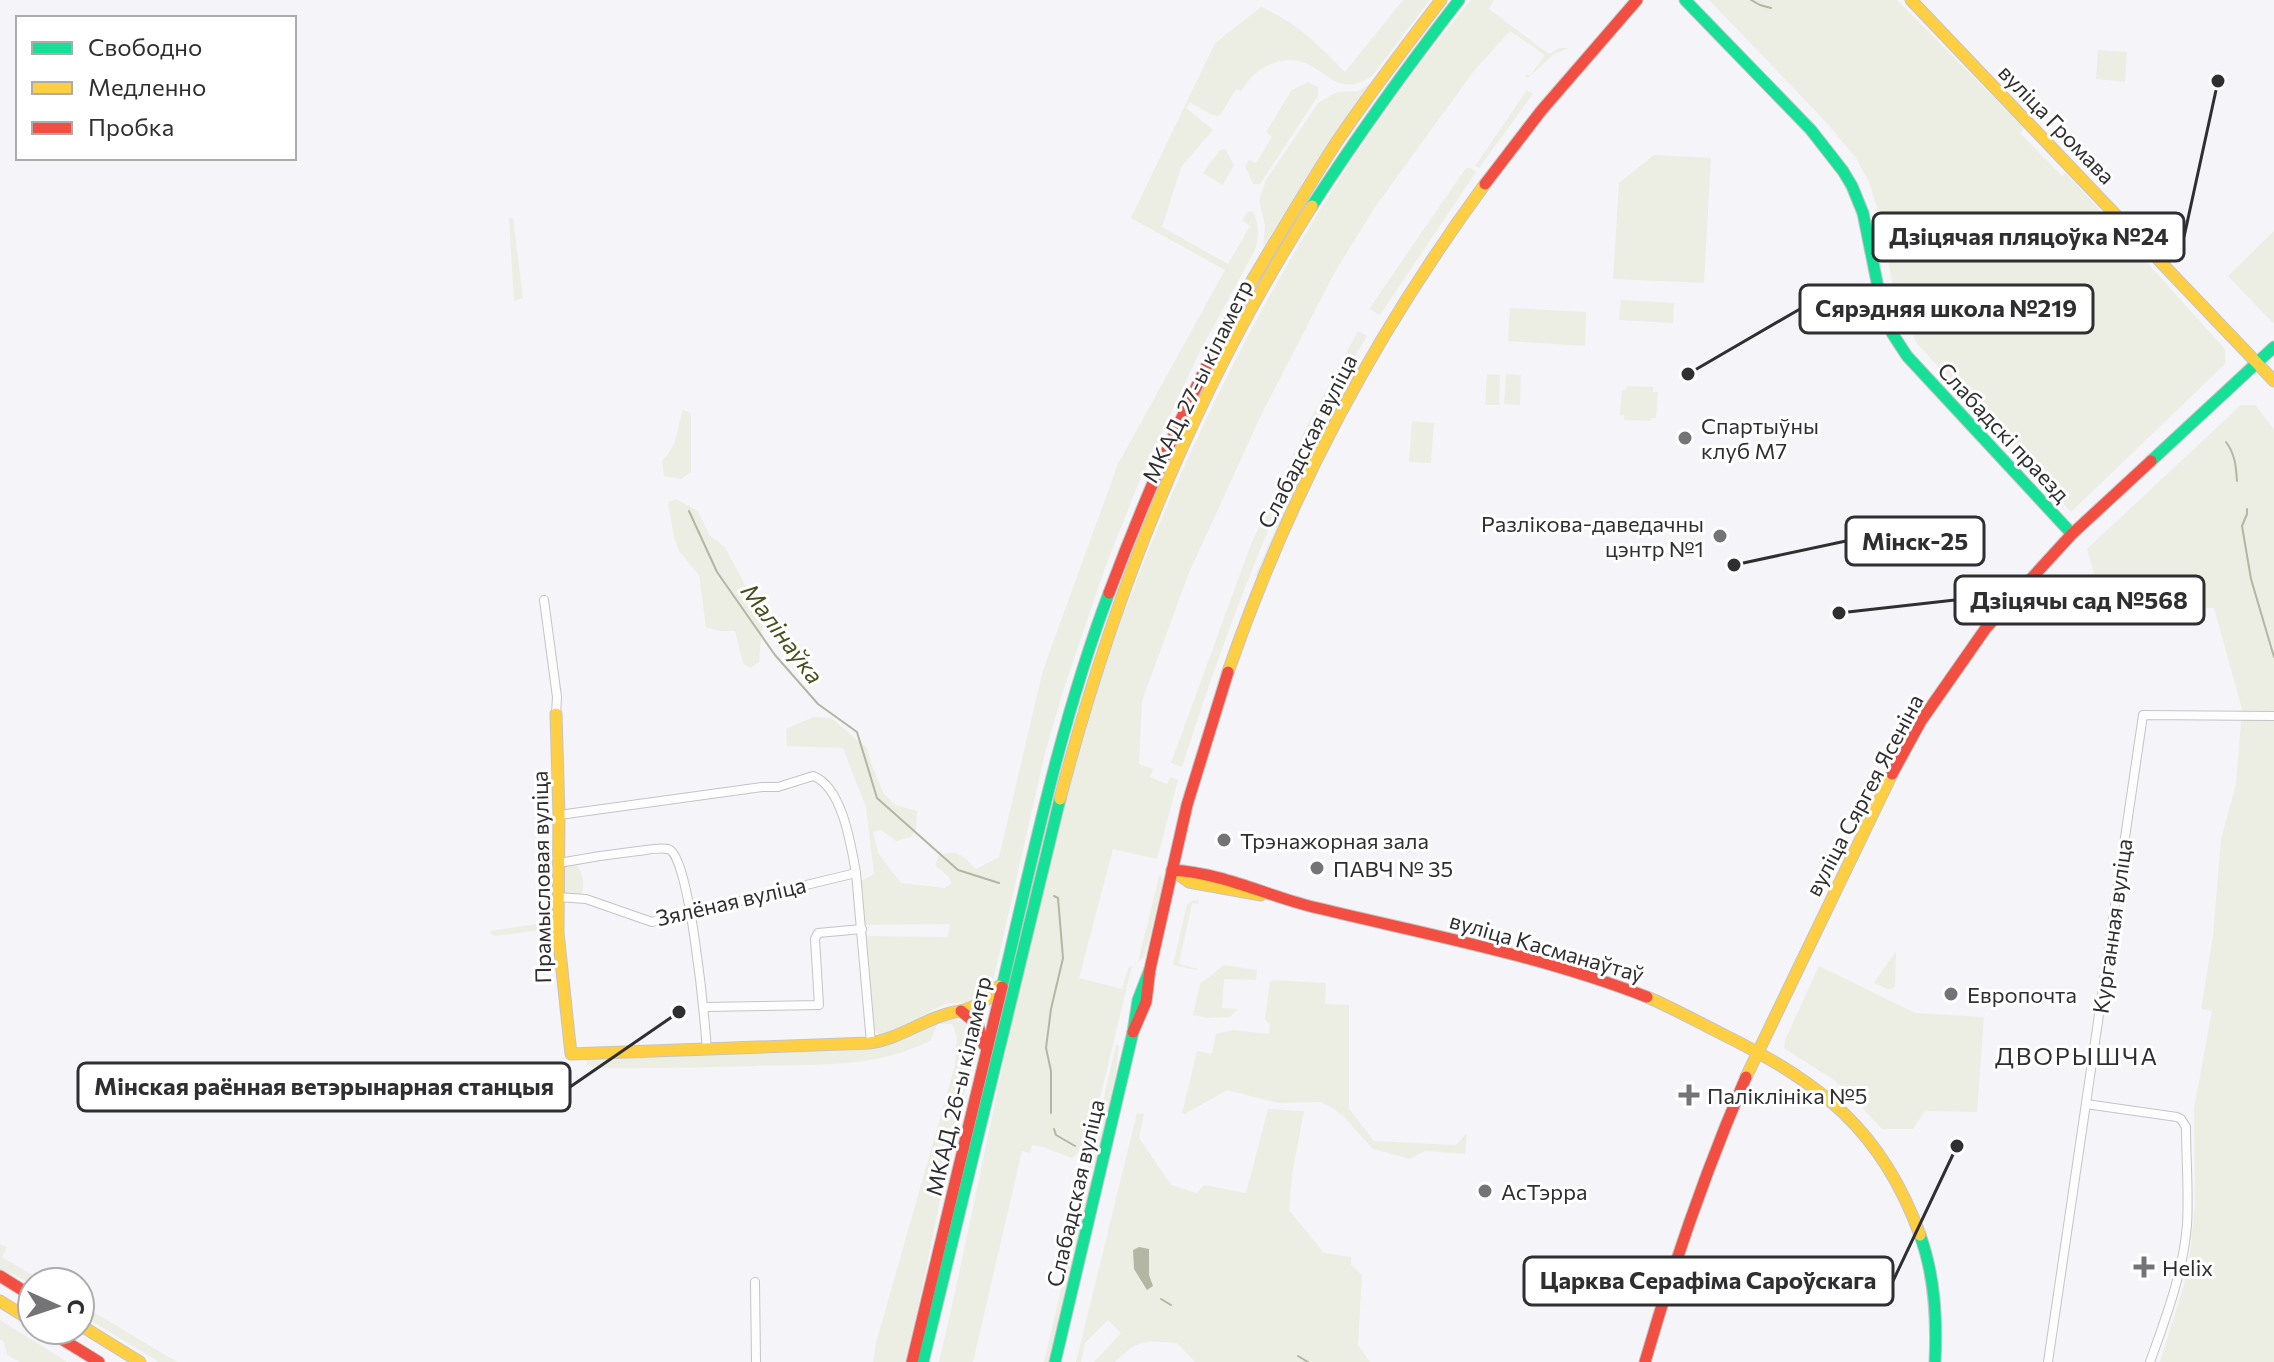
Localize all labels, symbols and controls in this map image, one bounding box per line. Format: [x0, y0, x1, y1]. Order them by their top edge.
legend [16, 16, 296, 160]
text: Свободно [88, 32, 202, 61]
street label: вуліца Громава [1993, 59, 2121, 189]
text: Медленно [88, 72, 206, 101]
text: Пробка [88, 112, 174, 141]
callout: Дзіцячая пляцоўка №24 [1873, 213, 2184, 261]
text: Дзіцячая пляцоўка №24 [1889, 221, 2169, 250]
street label: МКАД, 27-ы кіламетр [1136, 275, 1258, 487]
callout: Сярэдняя школа №219 [1800, 285, 2093, 333]
text: Сярэдняя школа №219 [1815, 293, 2077, 322]
street label: Слабадская вуліца [1252, 350, 1362, 532]
street label: Слабадскі праезд [1932, 357, 2076, 508]
place label: Спартыўны клуб М7 [1701, 412, 1819, 464]
marker: Спартыўны клуб М7 [1676, 429, 1694, 447]
place label: Разлікова-даведачны цэнтр №1 [1481, 510, 1704, 562]
callout: Мінск-25 [1846, 517, 1984, 565]
text: Мінск-25 [1862, 526, 1968, 555]
marker: Разлікова-даведачны цэнтр №1 [1711, 527, 1729, 545]
callout: Дзіцячы сад №568 [1955, 576, 2204, 624]
water label: Малінаўка [736, 577, 830, 689]
text: Дзіцячы сад №568 [1970, 585, 2188, 614]
street label: вуліца Сяргея Ясеніна [1799, 689, 1929, 901]
street label: Прамысловая вуліца [526, 770, 556, 984]
place label: Трэнажорная зала [1240, 827, 1429, 854]
marker: Трэнажорная зала [1215, 831, 1233, 849]
street label: Курганная вуліца [2086, 837, 2138, 1015]
place label: ПАВЧ № 35 [1333, 855, 1453, 882]
marker: ПАВЧ № 35 [1308, 859, 1326, 877]
street label: Зялёная вуліца [653, 871, 809, 931]
street label: вуліца Касманаўтаў [1447, 906, 1647, 988]
street label: МКАД, 26-ы кіламетр [920, 974, 996, 1198]
place label: Европочта [1967, 981, 2077, 1008]
marker: Европочта [1942, 985, 1960, 1003]
district label: ДВОРЫШЧА [1995, 1041, 2159, 1070]
callout: Мінская раённая ветэрынарная станцыя [78, 1063, 570, 1111]
text: Мінская раённая ветэрынарная станцыя [94, 1071, 554, 1100]
place label: Паліклініка №5 [1707, 1082, 1867, 1109]
marker: Паліклініка №5 [1678, 1084, 1700, 1106]
street label: Слабадская вуліца [1040, 1097, 1110, 1289]
place label: АсТэрра [1501, 1178, 1587, 1205]
marker: АсТэрра [1476, 1182, 1494, 1200]
place label: Helix [2162, 1254, 2213, 1281]
marker: Helix [2133, 1256, 2155, 1278]
callout: Царква Серафіма Сароўскага [1524, 1257, 1893, 1305]
text: Царква Серафіма Сароўскага [1540, 1265, 1876, 1294]
north arrow [16, 1266, 96, 1346]
text: С [63, 1299, 90, 1315]

